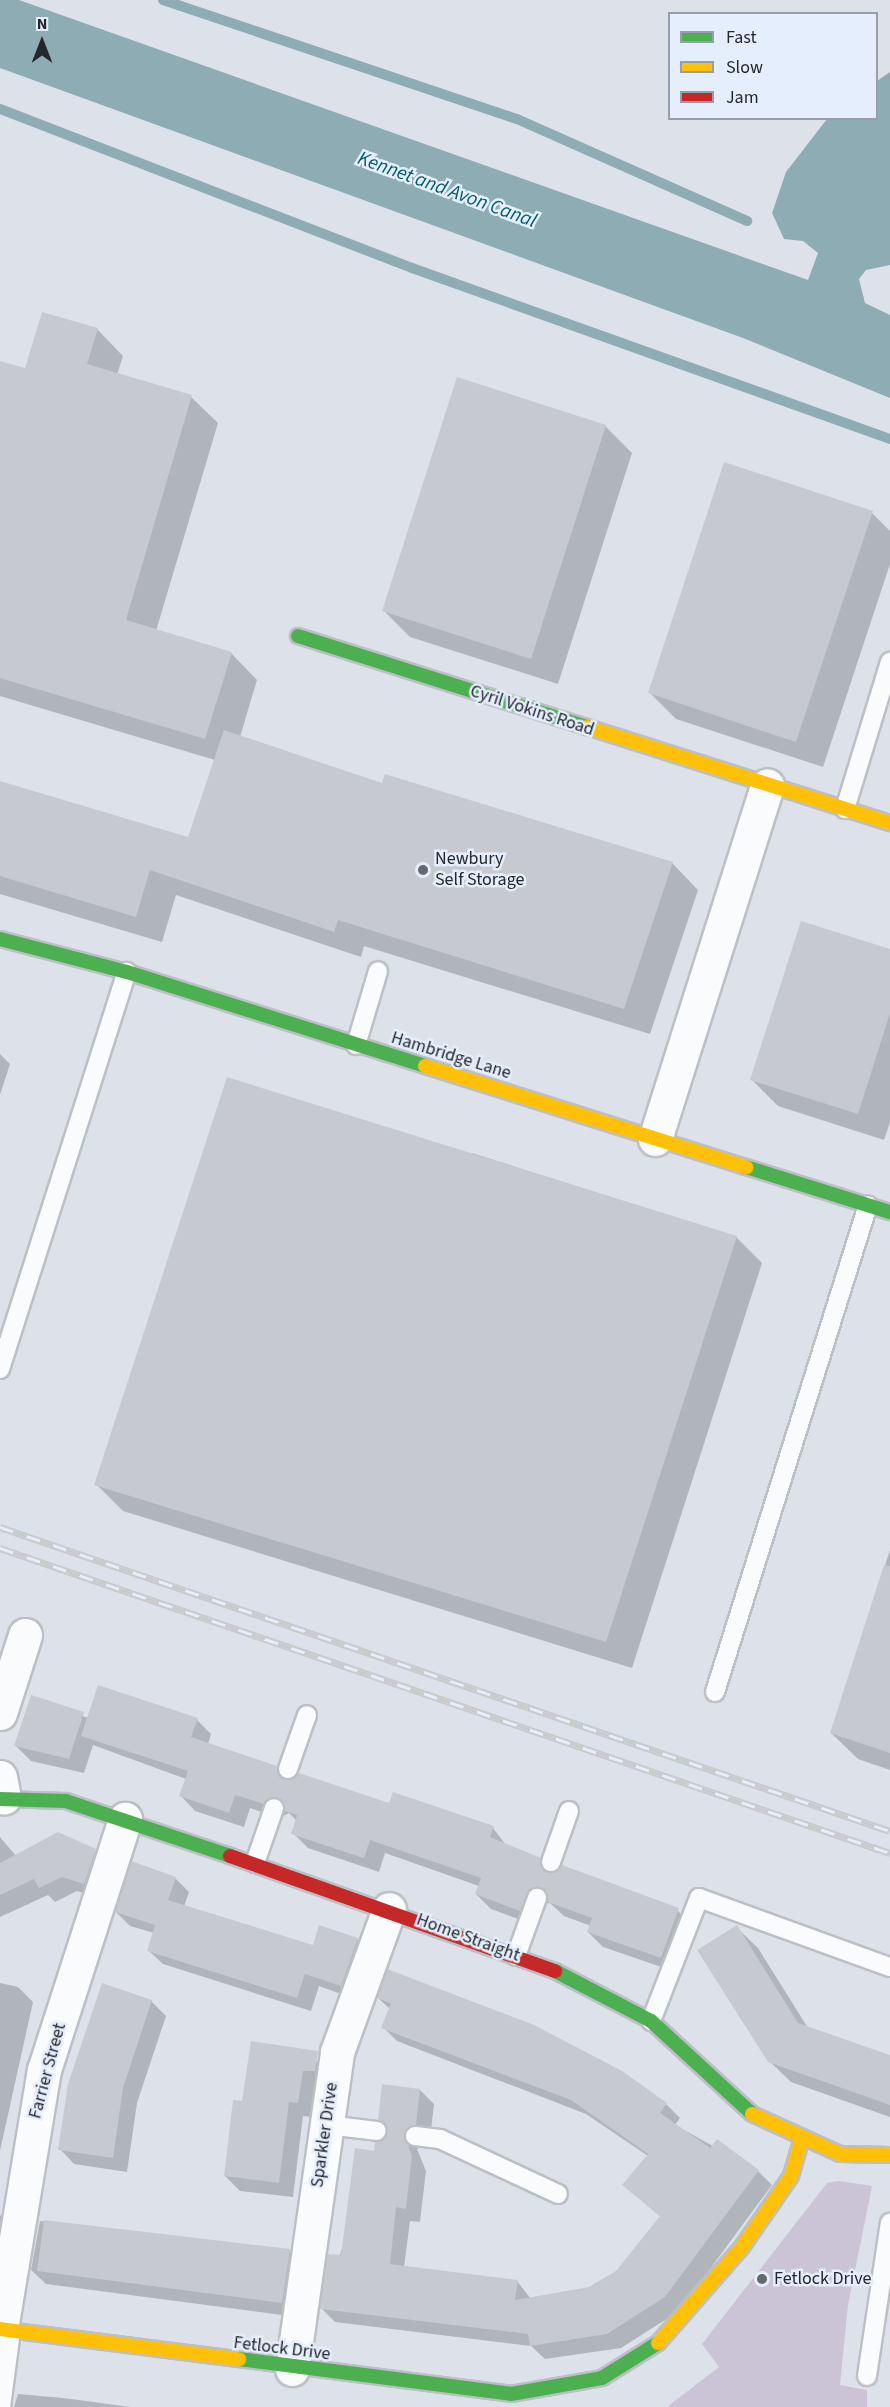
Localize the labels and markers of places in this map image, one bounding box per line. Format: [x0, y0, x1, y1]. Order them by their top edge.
place label: Newbury Self Storage [435, 849, 524, 892]
marker: Newbury Self Storage [416, 863, 430, 877]
place label: Fetlock Drive [774, 2268, 872, 2290]
marker: Fetlock Drive [755, 2272, 769, 2286]

